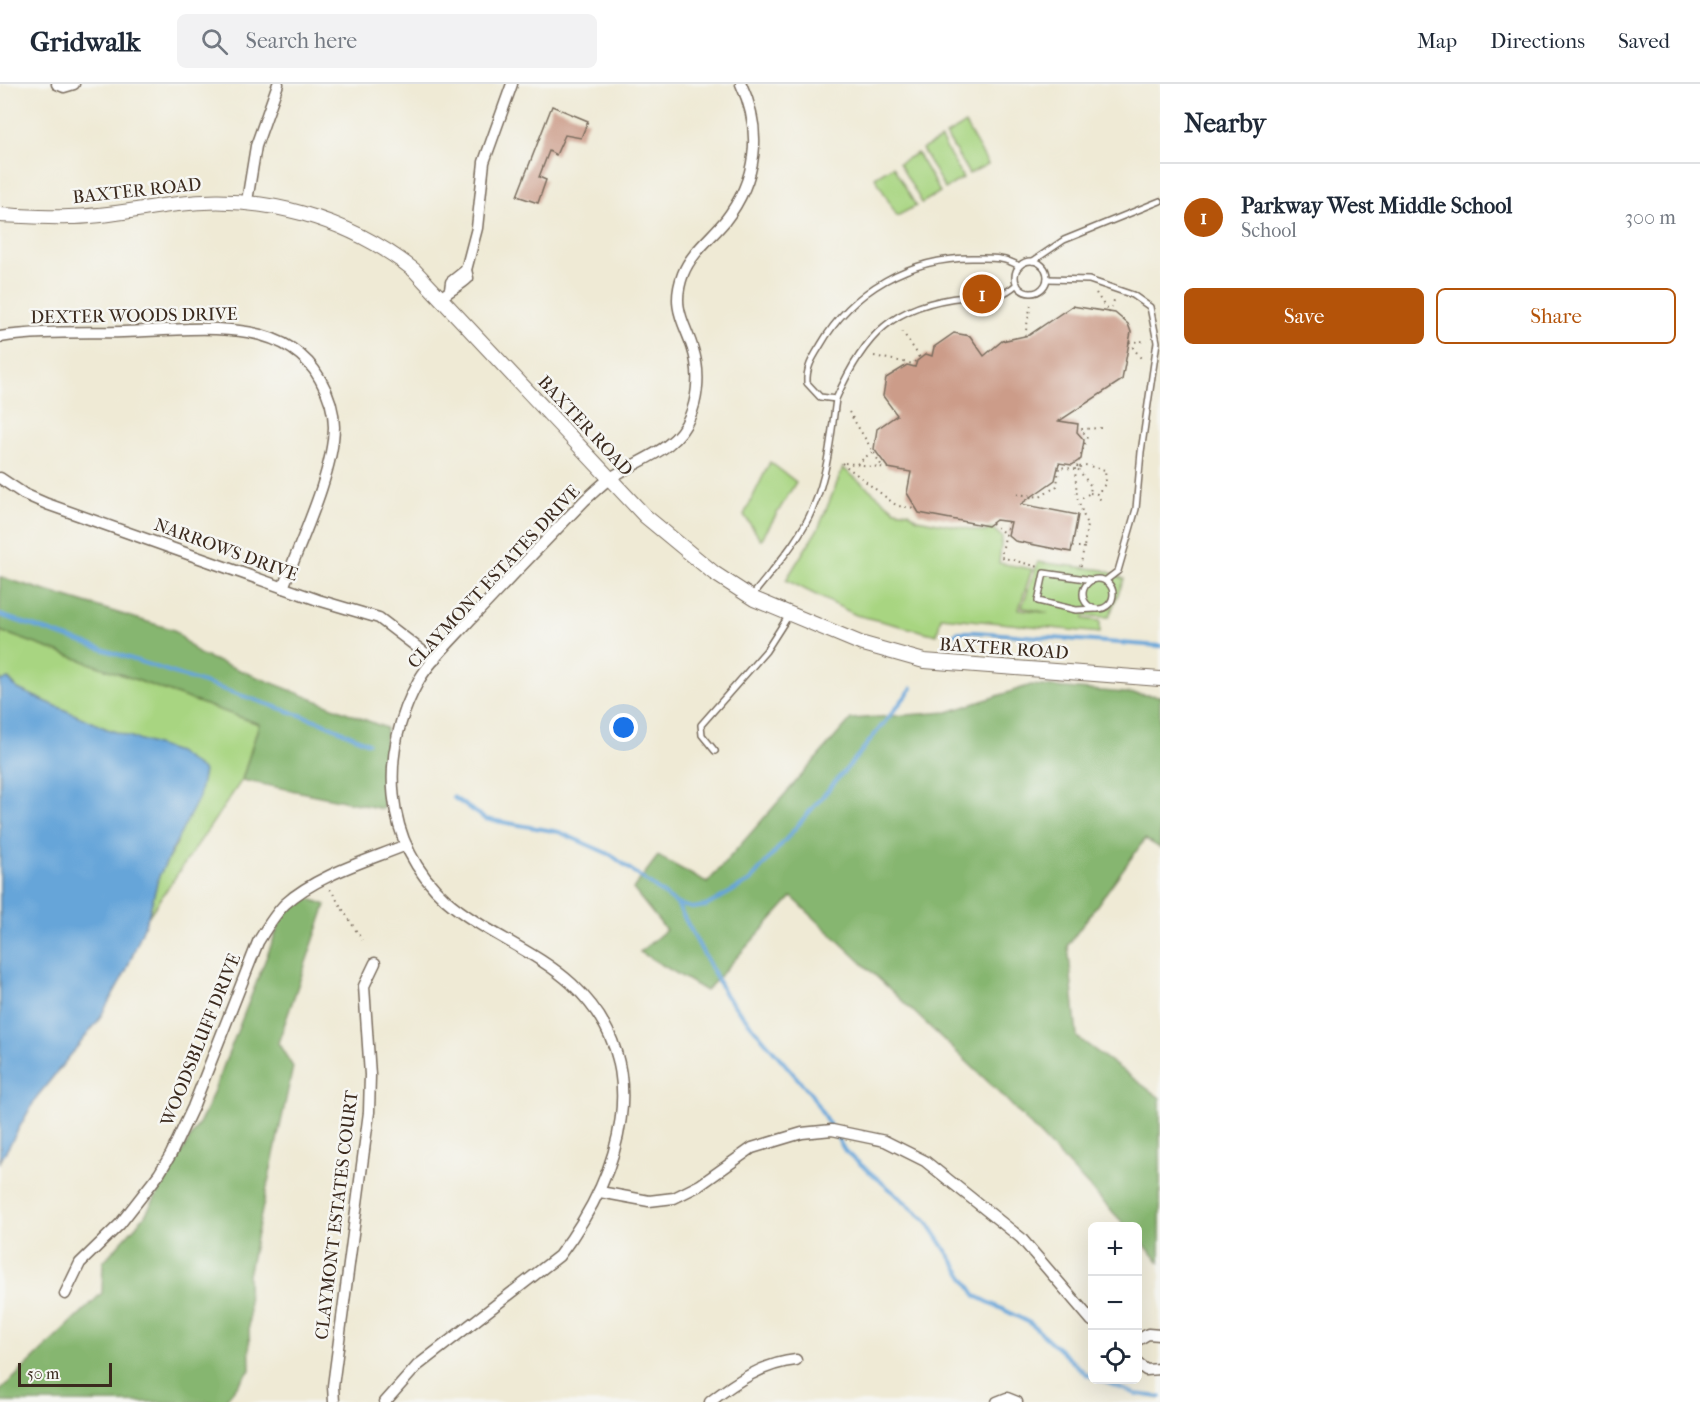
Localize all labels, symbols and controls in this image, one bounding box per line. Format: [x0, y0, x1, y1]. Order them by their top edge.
search box [177, 14, 597, 68]
text: Gridwalk [30, 25, 141, 58]
icon: search [198, 25, 231, 58]
text: Search here [246, 28, 357, 54]
text: Map [1417, 29, 1457, 53]
text: Directions [1490, 29, 1585, 53]
text: Saved [1618, 29, 1670, 53]
text: Nearby [1184, 108, 1266, 139]
street label: BAXTER ROAD [72, 174, 202, 208]
text: Parkway West Middle School [1241, 193, 1512, 219]
text: 1 [1200, 206, 1207, 229]
text: 300 m [1625, 206, 1676, 229]
text: School [1241, 219, 1297, 242]
pin: 1 [962, 272, 1002, 316]
button: Save [1184, 288, 1424, 344]
button: Share [1436, 288, 1676, 344]
street label: DEXTER WOODS DRIVE [30, 304, 238, 328]
street label: BAXTER ROAD [533, 372, 637, 480]
street label: CLAYMONT ESTATES DRIVE [404, 481, 584, 673]
street label: NARROWS DRIVE [151, 514, 301, 586]
street label: BAXTER ROAD [939, 634, 1069, 664]
your location [609, 713, 638, 742]
street label: WOODSBLUFF DRIVE [156, 951, 245, 1130]
street label: CLAYMONT ESTATES COURT [311, 1088, 363, 1341]
map controls [1088, 1222, 1142, 1384]
button: + [1088, 1222, 1142, 1276]
button: − [1088, 1276, 1142, 1330]
button: locate [1088, 1330, 1142, 1384]
scale bar [18, 1360, 112, 1388]
text: 50 m [27, 1364, 59, 1383]

